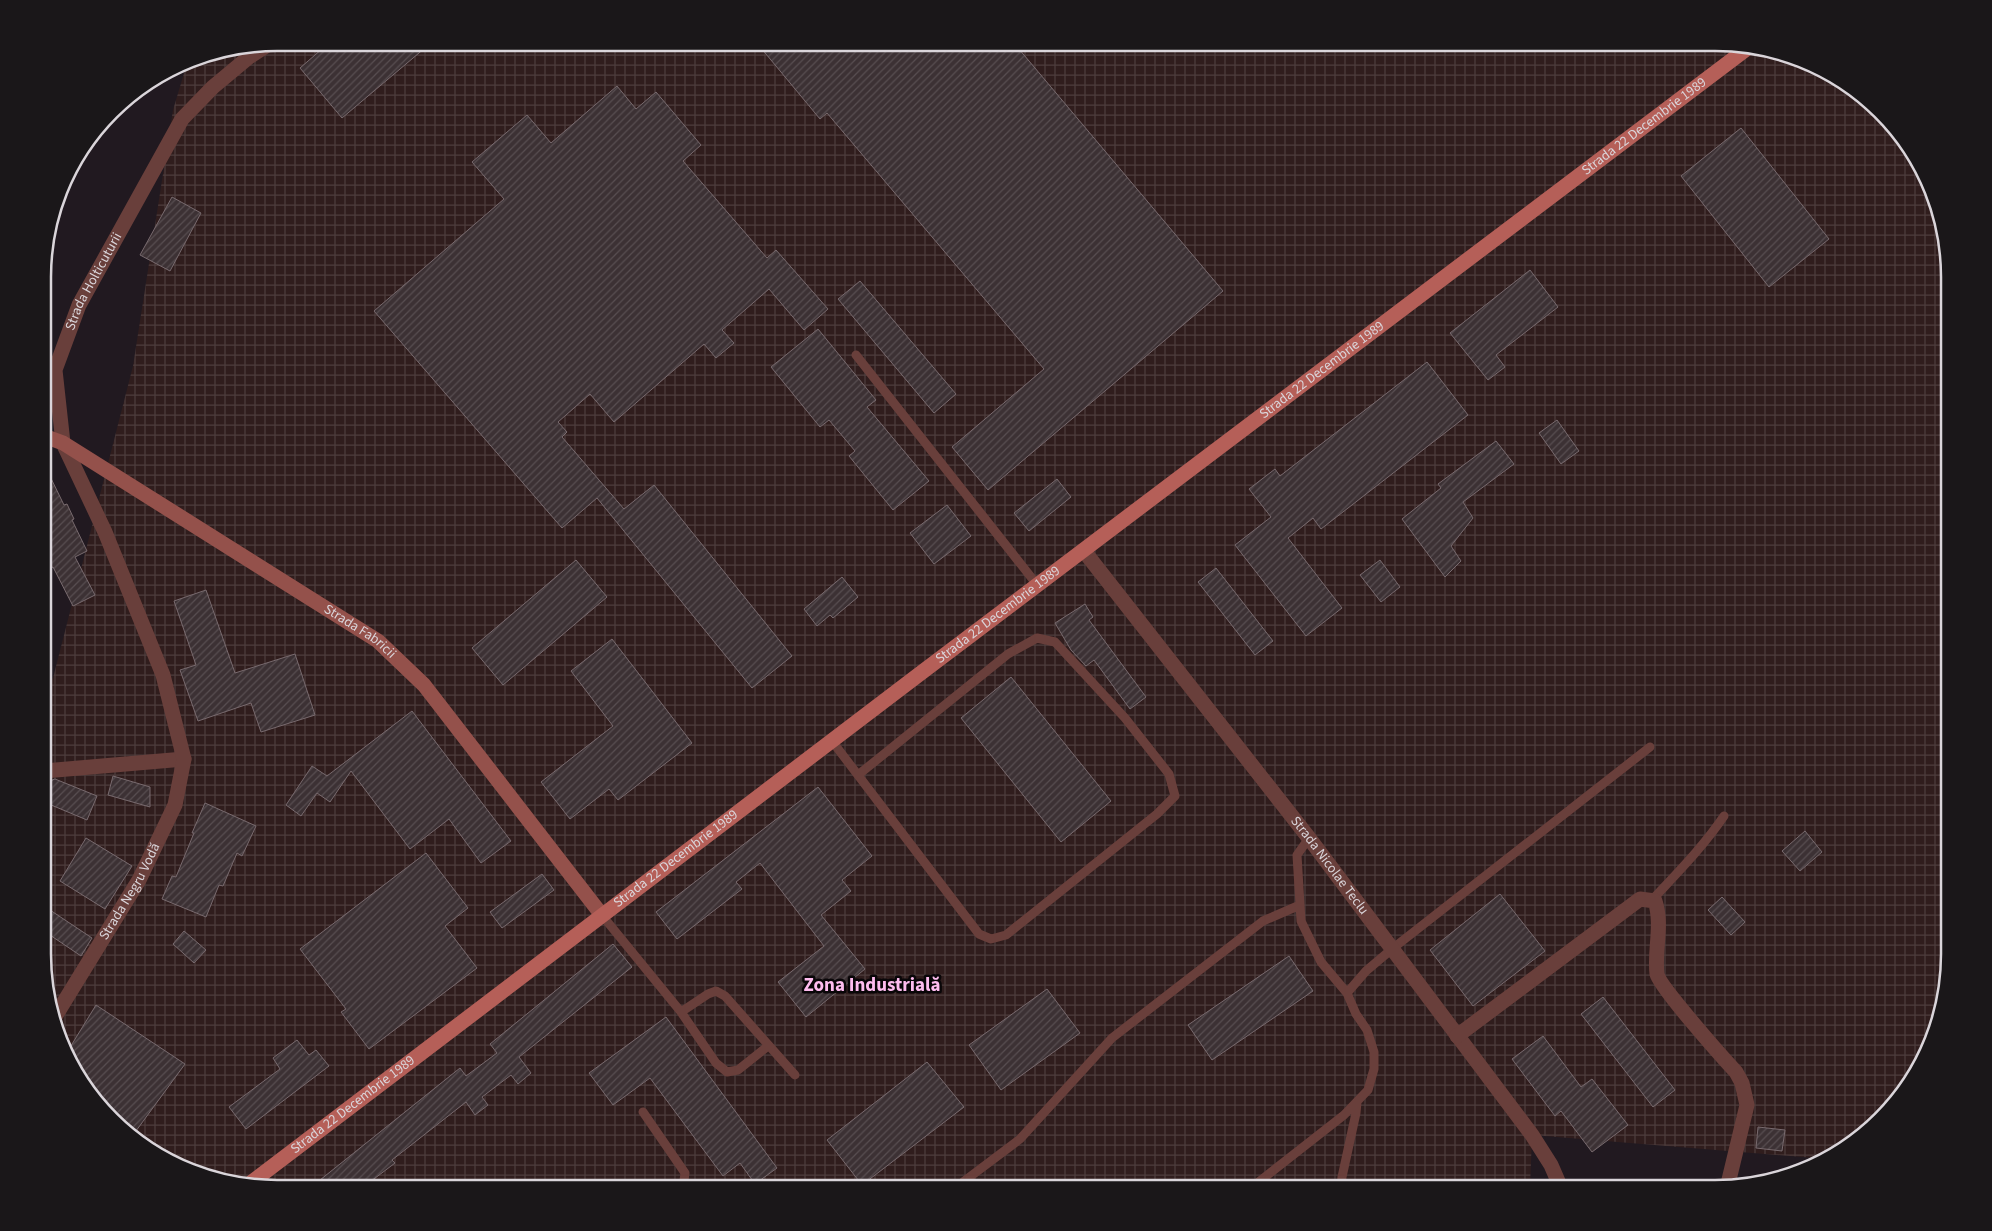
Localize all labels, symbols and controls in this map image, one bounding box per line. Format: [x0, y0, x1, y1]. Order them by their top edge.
street label: Strada 22 Decembrie 1989 [1578, 73, 1711, 180]
street label: Strada Holticuturii [60, 229, 127, 333]
street label: Strada 22 Decembrie 1989 [1255, 316, 1389, 424]
street label: Strada 22 Decembrie 1989 [931, 561, 1064, 669]
street label: Strada Fabricii [320, 599, 401, 663]
street label: Strada 22 Decembrie 1989 [609, 805, 742, 913]
street label: Strada Nicolae Teclu [1286, 812, 1373, 919]
street label: Strada Negru Vodă [94, 840, 165, 944]
district label: Zona Industrială [803, 972, 941, 999]
street label: Strada 22 Decembrie 1989 [286, 1051, 419, 1159]

